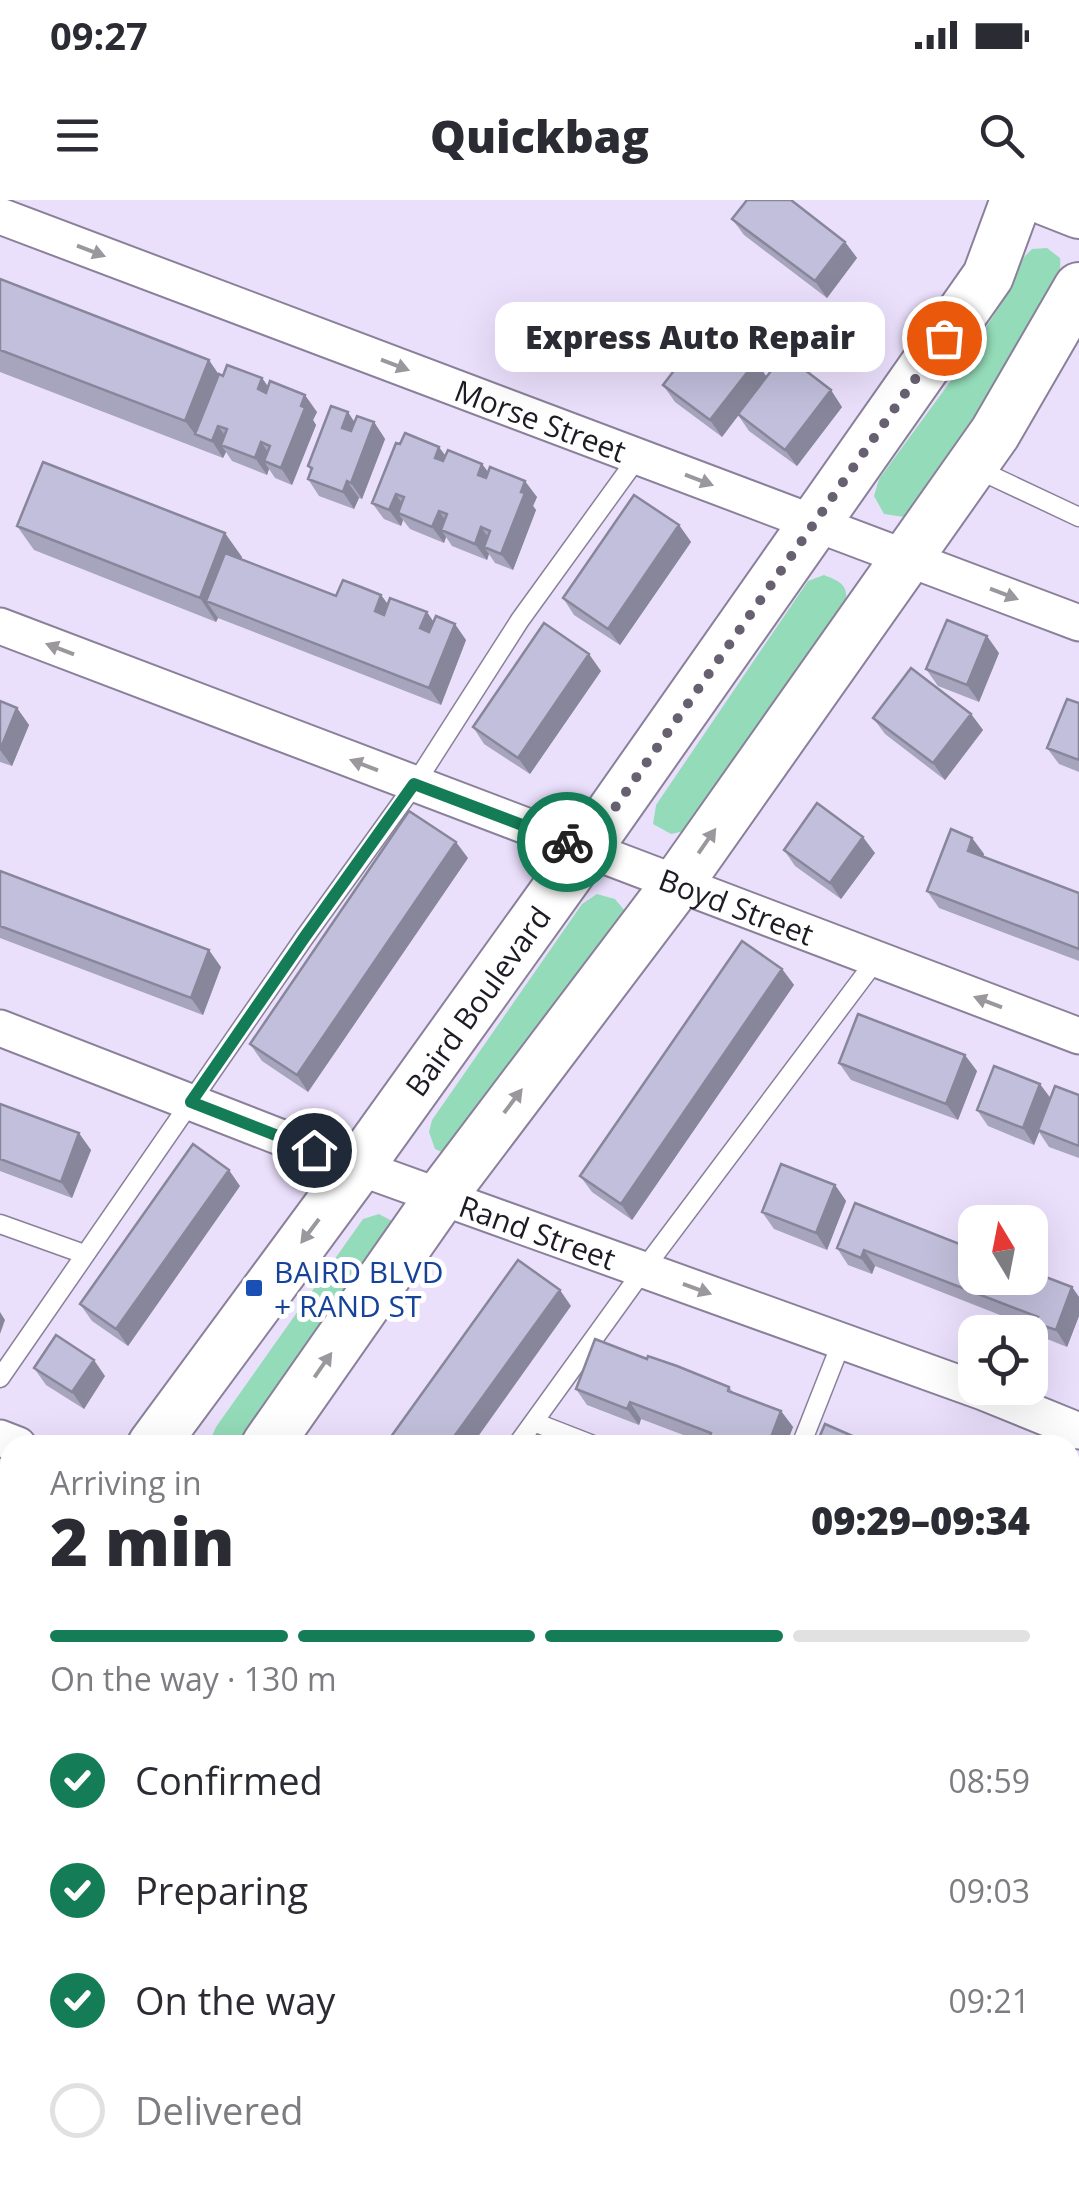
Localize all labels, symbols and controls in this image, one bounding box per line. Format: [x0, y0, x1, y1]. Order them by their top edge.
text: 09:27 [50, 9, 148, 61]
text: Quickbag [430, 105, 649, 166]
icon: menu [50, 108, 105, 163]
icon: search [974, 108, 1029, 163]
one-way arrow [77, 243, 107, 259]
pin [902, 296, 987, 381]
callout: Express Auto Repair [494, 303, 884, 373]
icon: bag [917, 311, 972, 366]
text: Express Auto Repair [525, 315, 855, 358]
one-way arrow [381, 358, 411, 373]
street label: Morse Street [449, 369, 632, 471]
one-way arrow [685, 473, 715, 488]
one-way arrow [989, 587, 1019, 602]
one-way arrow [45, 640, 75, 656]
one-way arrow [349, 756, 379, 772]
courier [517, 792, 617, 892]
icon: bike [540, 815, 595, 870]
one-way arrow [697, 828, 716, 854]
street label: Boyd Street [653, 858, 820, 954]
street label: Baird Boulevard [395, 898, 559, 1104]
one-way arrow [972, 994, 1002, 1009]
one-way arrow [502, 1088, 522, 1114]
pin [272, 1108, 357, 1193]
icon: home [287, 1123, 342, 1178]
street label: Rand Street [454, 1185, 622, 1279]
north arrow [958, 1205, 1048, 1295]
map controls [958, 1205, 1048, 1405]
one-way arrow [301, 1218, 321, 1244]
place label: BAIRD BLVD + RAND ST [274, 1251, 444, 1326]
marker: BAIRD BLVD + RAND ST [243, 1277, 265, 1299]
one-way arrow [682, 1282, 712, 1297]
button: locate [958, 1315, 1048, 1405]
one-way arrow [313, 1352, 332, 1378]
text: Arriving in [50, 1461, 202, 1504]
text: 09:29–09:34 [811, 1494, 1030, 1546]
text: 2 min [50, 1497, 235, 1585]
text: On the way · 130 m [50, 1657, 337, 1700]
icon: check [50, 1753, 105, 1808]
text: Confirmed [135, 1754, 323, 1806]
text: 08:59 [948, 1759, 1030, 1802]
icon: check [50, 1863, 105, 1918]
text: Preparing [135, 1864, 308, 1916]
text: 09:03 [948, 1869, 1030, 1912]
icon: check [50, 1973, 105, 2028]
text: On the way [135, 1974, 335, 2026]
text: 09:21 [948, 1979, 1030, 2022]
text: Delivered [135, 2084, 304, 2136]

